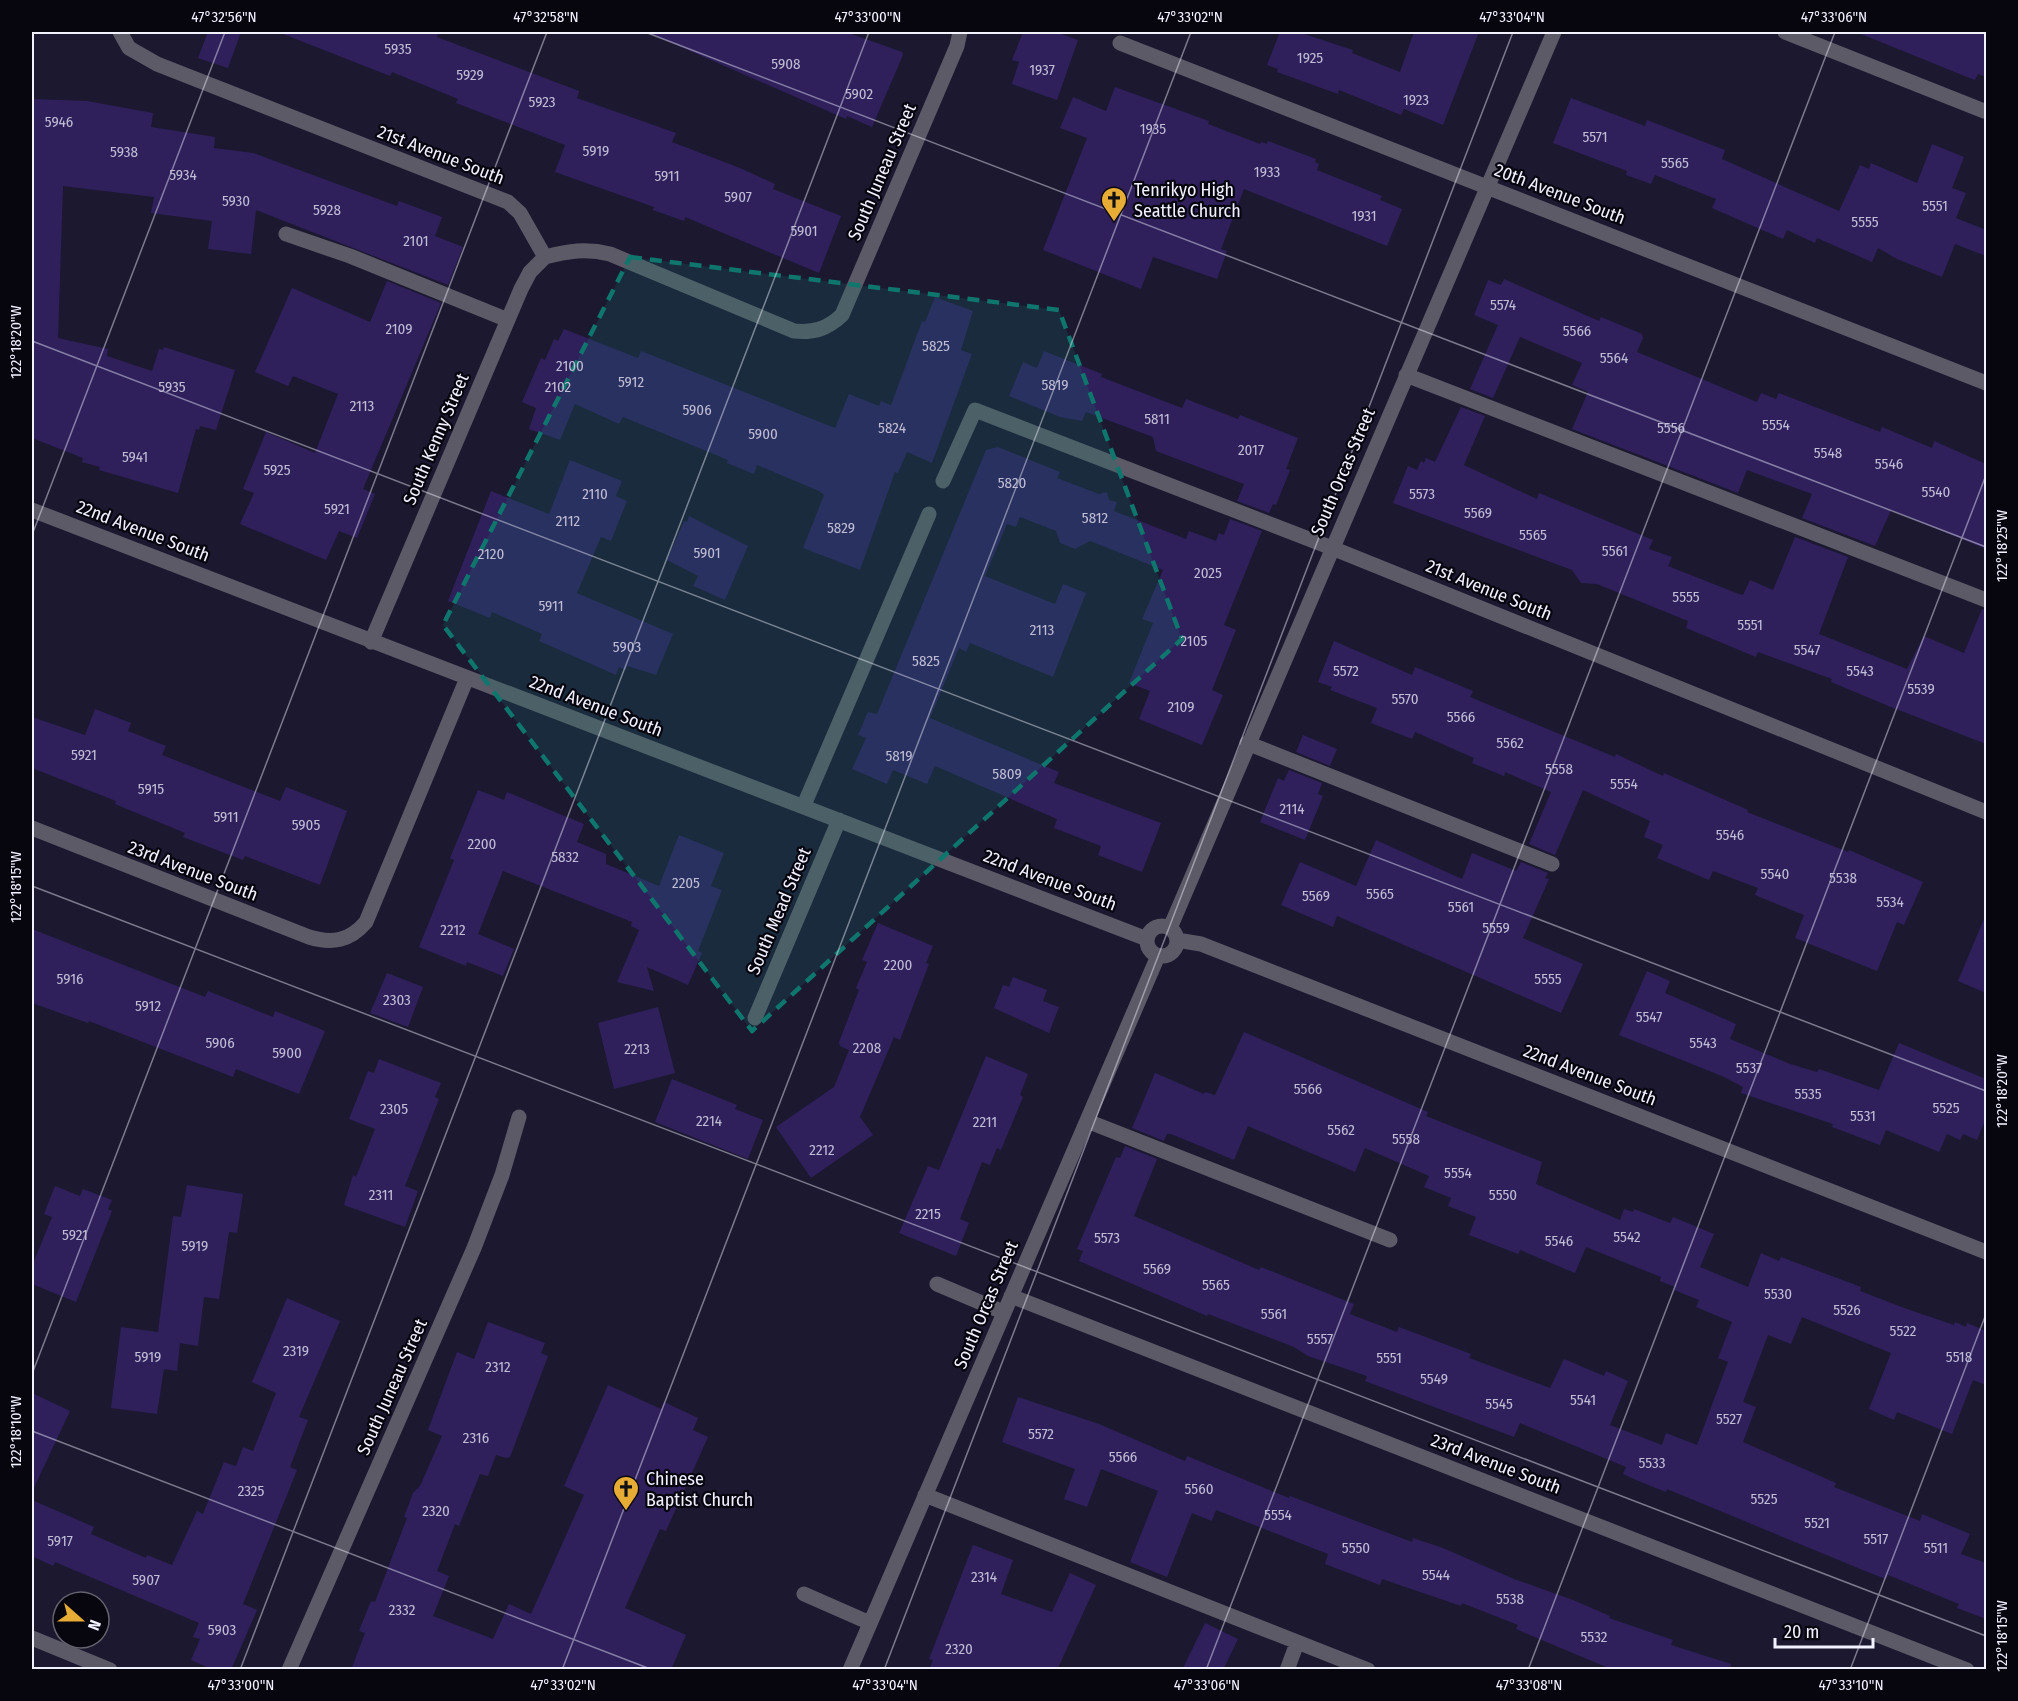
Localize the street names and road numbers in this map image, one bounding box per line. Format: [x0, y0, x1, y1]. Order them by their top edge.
street label: South Juneau Street [843, 100, 921, 244]
street label: 21st Avenue South [375, 121, 507, 189]
street label: 20th Avenue South [1491, 159, 1629, 229]
street label: South Kenny Street [398, 370, 474, 508]
street label: South Orcas Street [1306, 405, 1380, 539]
street label: 22nd Avenue South [73, 496, 213, 566]
street label: 21st Avenue South [1423, 555, 1555, 625]
street label: 22nd Avenue South [526, 671, 666, 741]
street label: 23rd Avenue South [125, 836, 261, 906]
street label: South Mead Street [742, 844, 816, 978]
street label: 22nd Avenue South [980, 845, 1120, 915]
street label: 22nd Avenue South [1520, 1040, 1660, 1110]
street label: South Orcas Street [949, 1238, 1023, 1372]
street label: South Juneau Street [352, 1315, 432, 1458]
street label: 23rd Avenue South [1428, 1429, 1564, 1499]

